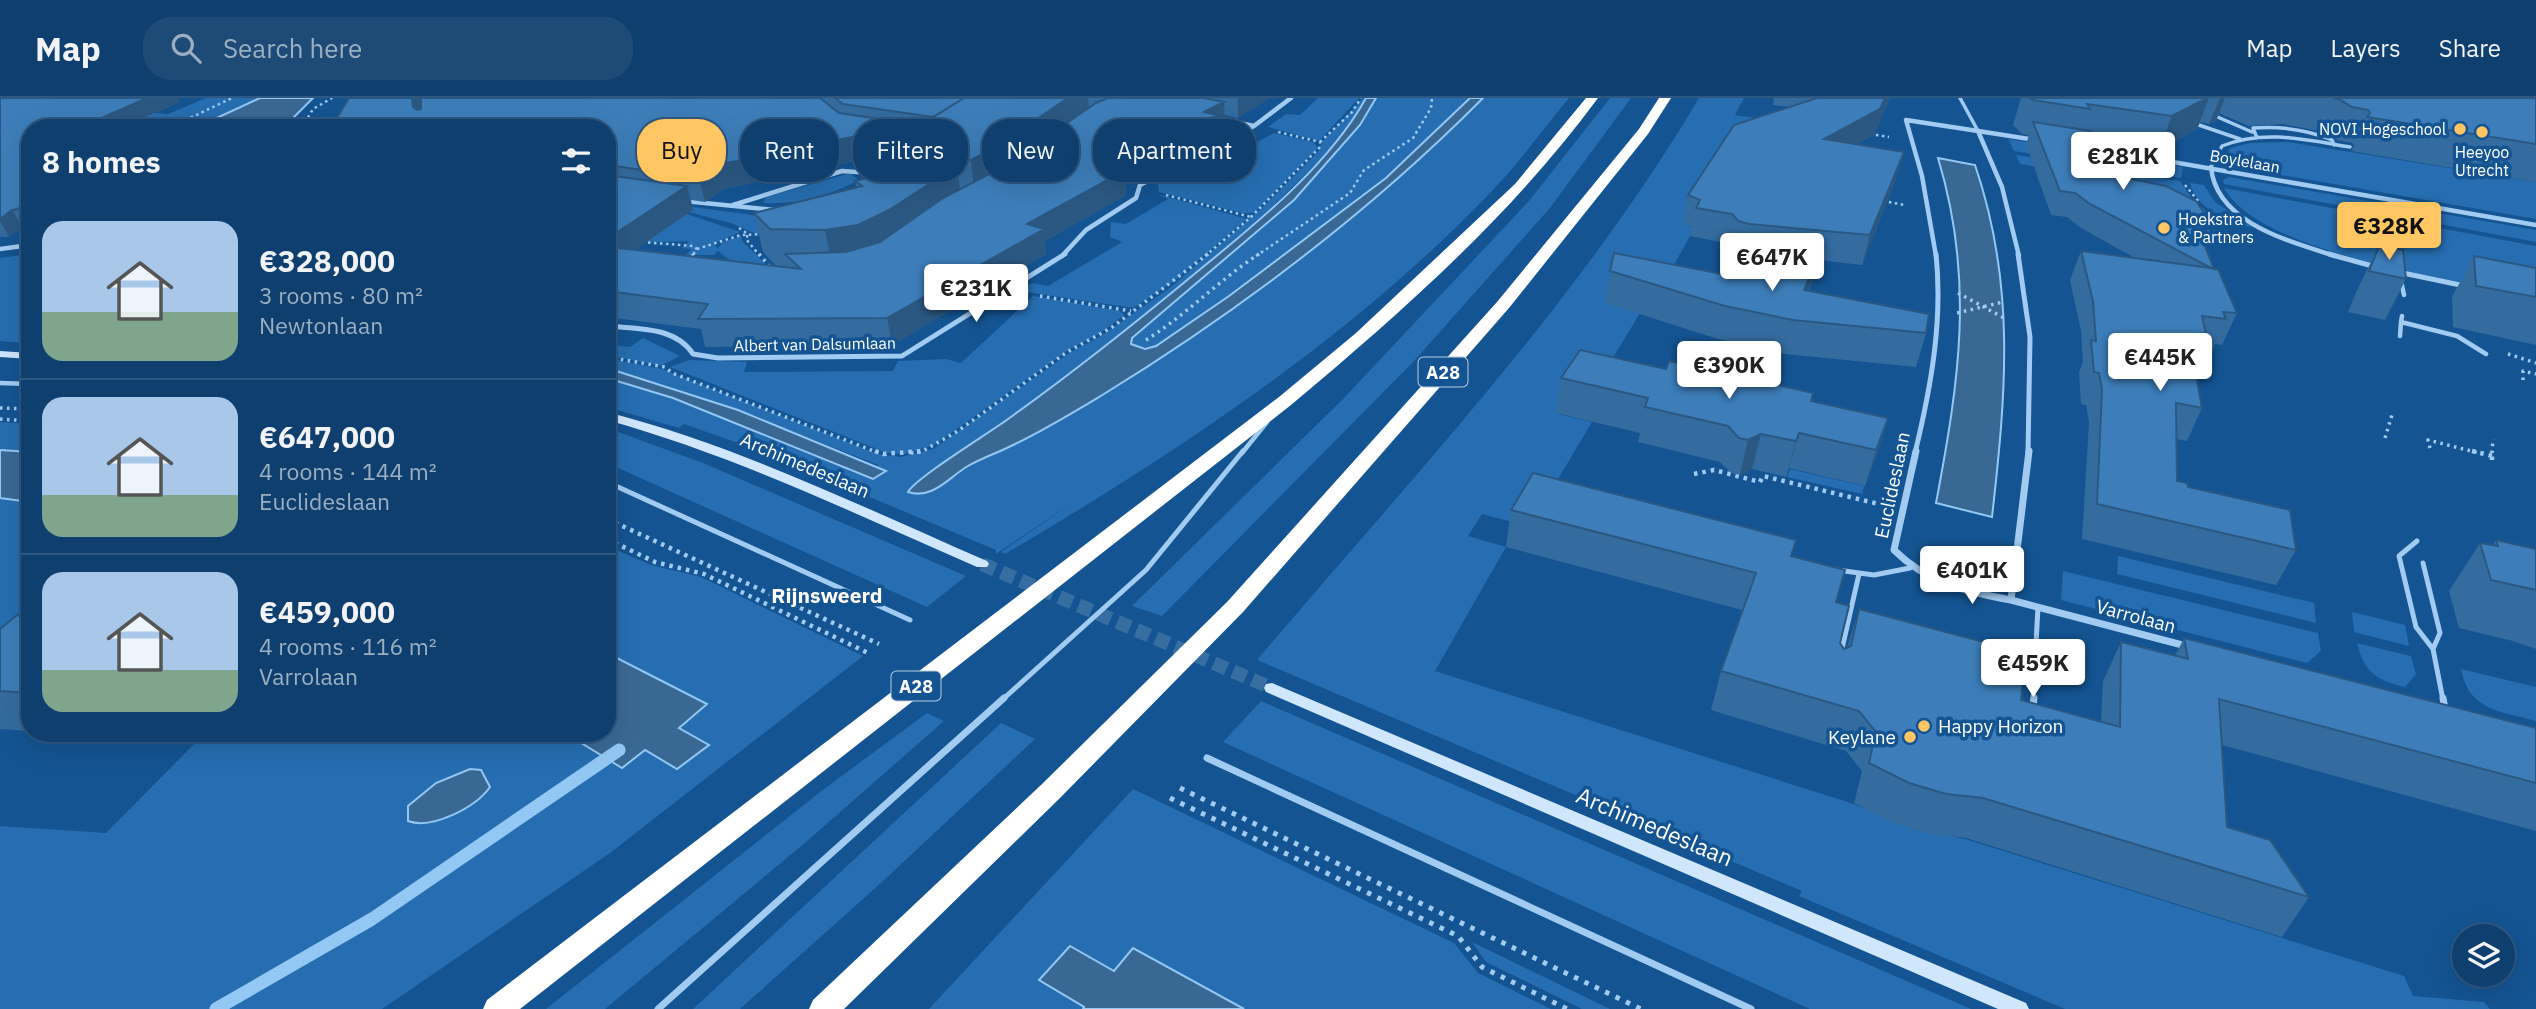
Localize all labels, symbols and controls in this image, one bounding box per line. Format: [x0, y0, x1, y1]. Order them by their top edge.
search box [143, 17, 633, 80]
text: Map [35, 27, 101, 70]
icon: search [167, 29, 205, 67]
text: Search here [223, 31, 362, 65]
text: Map [2246, 32, 2293, 64]
text: Layers [2331, 32, 2401, 64]
text: Share [2439, 32, 2501, 64]
chip: Buy [637, 119, 726, 182]
chip: Rent [740, 119, 839, 182]
chip: Filters [853, 119, 968, 182]
chip: New [982, 119, 1079, 182]
chip: Apartment [1093, 119, 1256, 182]
place label: NOVI Hogeschool [2319, 119, 2446, 139]
marker: NOVI Hogeschool [2452, 121, 2468, 137]
marker: Heeyoo Utrecht [2474, 124, 2490, 140]
pin: €281K [2074, 132, 2172, 192]
text: €281K [2087, 140, 2159, 170]
text: 8 homes [42, 142, 161, 181]
icon: filters [557, 142, 595, 180]
place label: Heeyoo Utrecht [2455, 142, 2509, 180]
street label: Boylelaan [2208, 145, 2282, 177]
pin: €328K [2340, 202, 2438, 262]
place label: Hoekstra & Partners [2178, 209, 2254, 247]
text: €328K [2353, 210, 2425, 240]
marker: Hoekstra & Partners [2156, 220, 2172, 236]
pin: €647K [1723, 234, 1821, 293]
text: €328,000 [259, 241, 395, 280]
text: €647K [1736, 241, 1808, 271]
icon: home [98, 249, 182, 333]
pin: €231K [927, 264, 1025, 324]
text: €231K [940, 272, 1012, 302]
text: 3 rooms · 80 m² [259, 280, 423, 310]
text: Newtonlaan [259, 310, 383, 340]
street label: Albert van Dalsumlaan [734, 333, 896, 355]
pin: €445K [2111, 334, 2209, 393]
text: €445K [2124, 341, 2196, 371]
pin: €390K [1680, 342, 1778, 401]
text: €390K [1693, 349, 1765, 379]
road number: A28 [1418, 358, 1468, 386]
text: €647,000 [259, 417, 395, 456]
icon: home [98, 425, 182, 509]
street label: Archimedeslaan [737, 427, 873, 503]
street label: Euclideslaan [1869, 430, 1915, 540]
text: 4 rooms · 144 m² [259, 456, 437, 486]
text: Euclideslaan [259, 486, 390, 516]
pin: €401K [1923, 546, 2021, 606]
text: €401K [1936, 554, 2008, 584]
district label: Rijnsweerd [771, 581, 883, 609]
text: €459,000 [259, 592, 395, 631]
street label: Varrolaan [2093, 594, 2179, 638]
icon: home [98, 600, 182, 684]
text: 4 rooms · 116 m² [259, 631, 437, 661]
pin: €459K [1984, 640, 2082, 699]
text: €459K [1997, 647, 2069, 677]
text: Varrolaan [259, 661, 358, 691]
road number: A28 [892, 672, 940, 700]
place label: Happy Horizon [1938, 714, 2063, 738]
marker: Happy Horizon [1916, 718, 1932, 734]
place label: Keylane [1828, 725, 1896, 749]
marker: Keylane [1902, 729, 1918, 745]
street label: Archimedeslaan [1572, 780, 1738, 872]
map controls [2452, 924, 2515, 987]
button: layers [2452, 924, 2515, 987]

